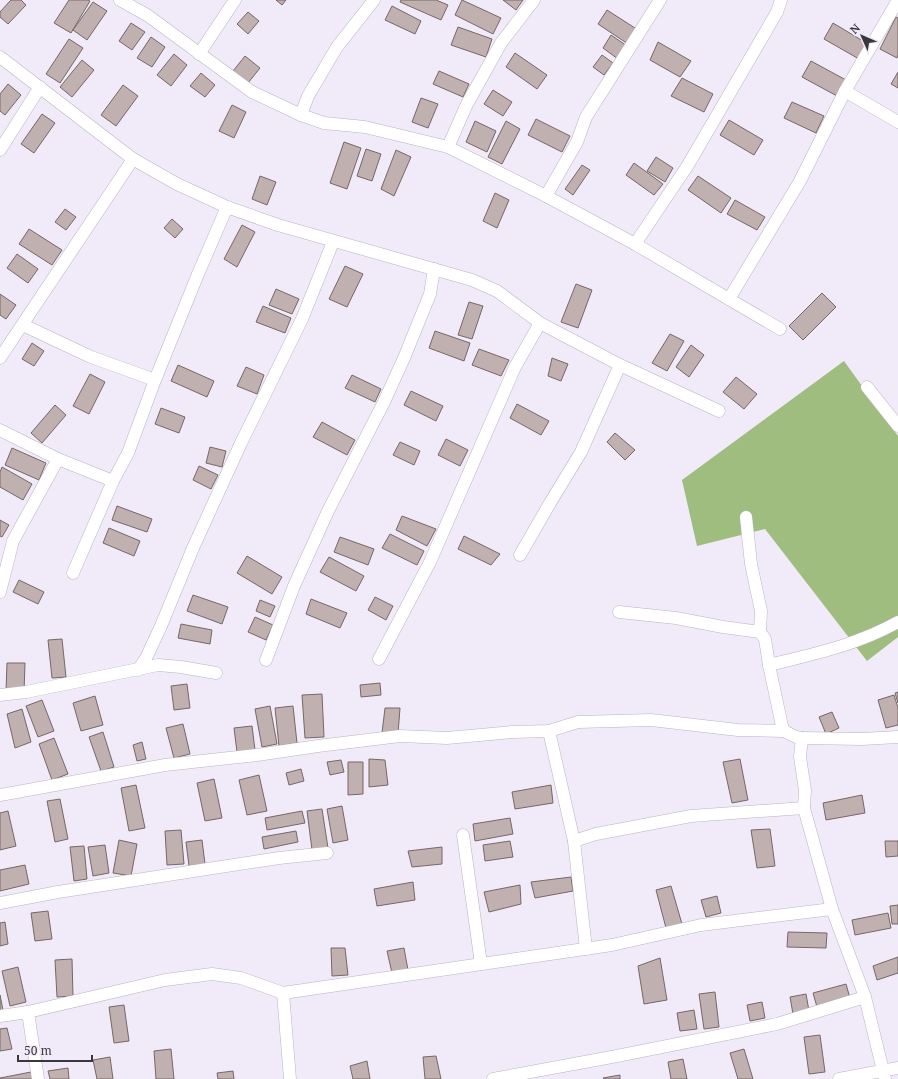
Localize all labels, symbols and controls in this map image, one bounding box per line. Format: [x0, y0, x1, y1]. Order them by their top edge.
north arrow [842, 16, 882, 56]
text: N [846, 20, 863, 37]
scale bar [18, 1037, 92, 1063]
text: 50 m [24, 1042, 52, 1059]

